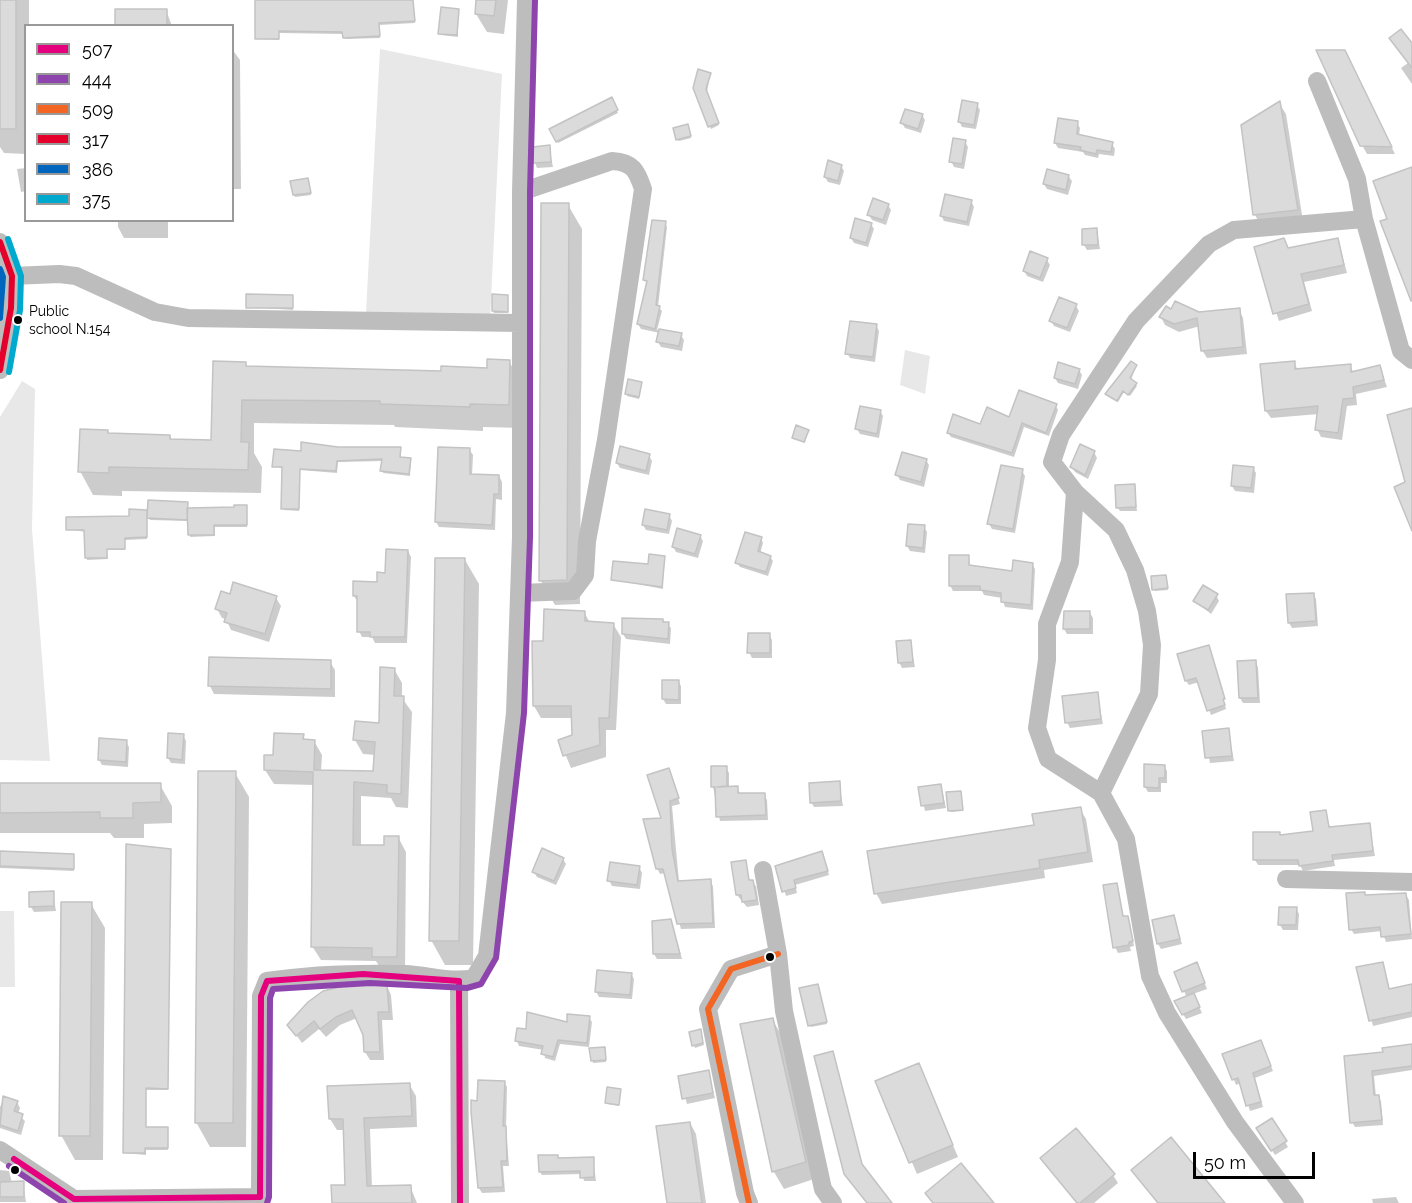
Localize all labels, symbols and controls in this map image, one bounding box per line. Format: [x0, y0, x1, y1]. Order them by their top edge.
legend [24, 24, 234, 222]
text: 507 [82, 39, 112, 60]
text: 444 [82, 69, 111, 90]
text: 509 [82, 99, 113, 120]
text: 317 [82, 129, 109, 150]
text: 386 [82, 159, 113, 180]
text: 375 [82, 189, 111, 210]
place label: Public school N.154 [29, 304, 110, 336]
marker: Public school N.154 [12, 314, 24, 326]
unlabelled marker [764, 951, 776, 963]
scale bar [1196, 1140, 1318, 1178]
text: 50 m [1204, 1152, 1246, 1173]
unlabelled marker [9, 1164, 21, 1176]

